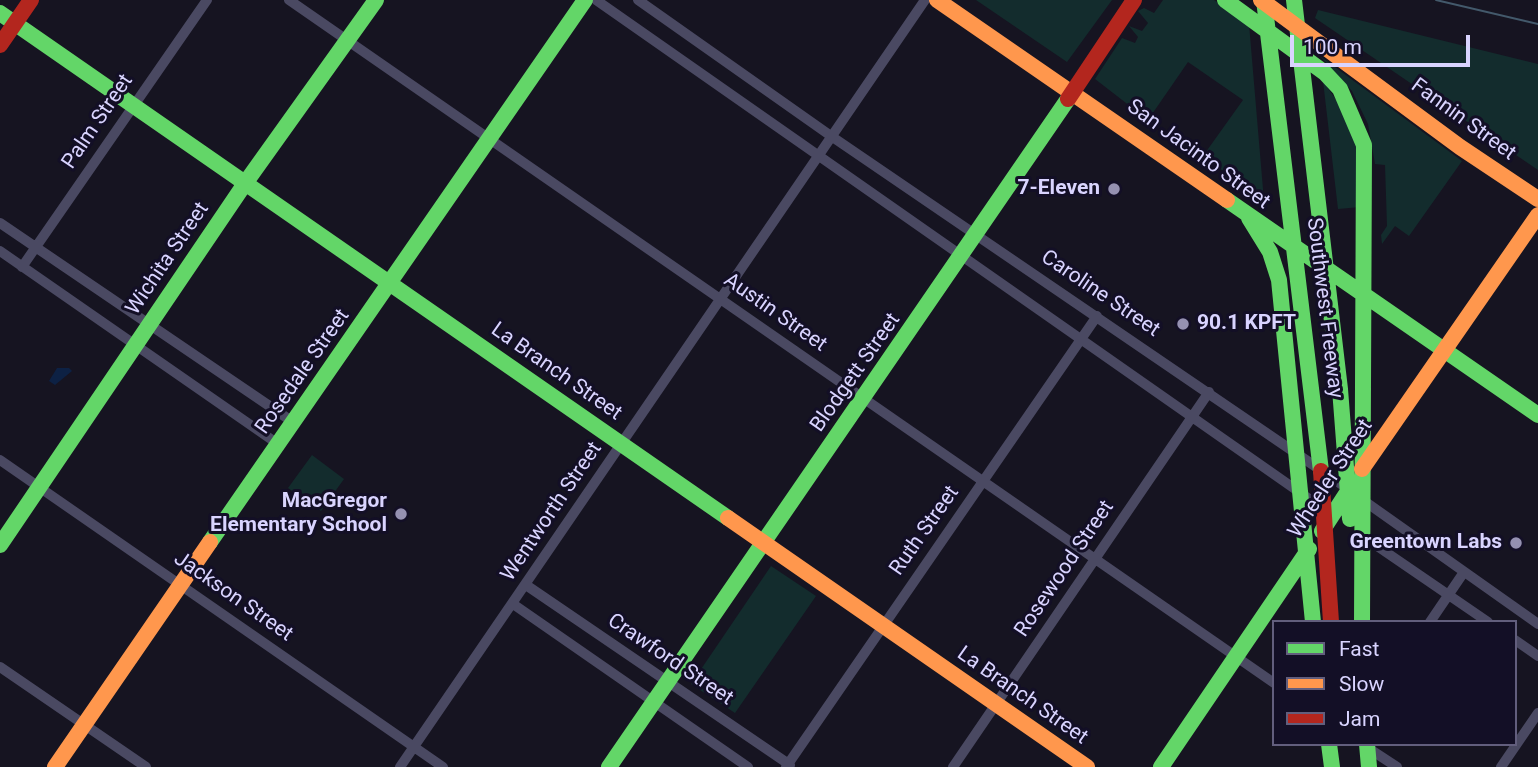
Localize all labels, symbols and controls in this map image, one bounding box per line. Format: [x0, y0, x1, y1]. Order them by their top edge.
scale bar [1293, 21, 1473, 65]
text: 100 m [1303, 35, 1362, 59]
street label: Palm Street [57, 70, 139, 174]
street label: Fannin Street [1406, 74, 1520, 166]
street label: San Jacinto Street [1122, 95, 1274, 215]
place label: 7-Eleven [1017, 176, 1100, 202]
marker: 7-Eleven [1106, 181, 1122, 197]
street label: Wichita Street [121, 198, 215, 320]
street label: Southwest Freeway [1300, 216, 1348, 400]
street label: Caroline Street [1036, 245, 1164, 343]
street label: Austin Street [719, 268, 831, 358]
street label: Rosedale Street [251, 305, 355, 439]
street label: Blodgett Street [806, 309, 906, 437]
place label: 90.1 KPFT [1197, 311, 1296, 337]
marker: 90.1 KPFT [1175, 316, 1191, 332]
street label: La Branch Street [486, 318, 626, 426]
street label: Wheeler Street [1283, 415, 1379, 543]
street label: Wentworth Street [496, 438, 608, 586]
street label: Ruth Street [885, 481, 965, 581]
place label: MacGregor Elementary School [210, 489, 387, 539]
street label: Rosewood Street [1010, 496, 1120, 642]
marker: MacGregor Elementary School [393, 506, 409, 522]
place label: Greentown Labs [1349, 530, 1502, 556]
marker: Greentown Labs [1508, 535, 1524, 551]
street label: Jackson Street [169, 547, 297, 647]
street label: Crawford Street [602, 609, 738, 711]
legend [1272, 620, 1517, 746]
text: Fast [1339, 637, 1379, 661]
street label: La Branch Street [952, 642, 1092, 750]
text: Slow [1339, 672, 1384, 696]
text: Jam [1339, 707, 1380, 731]

